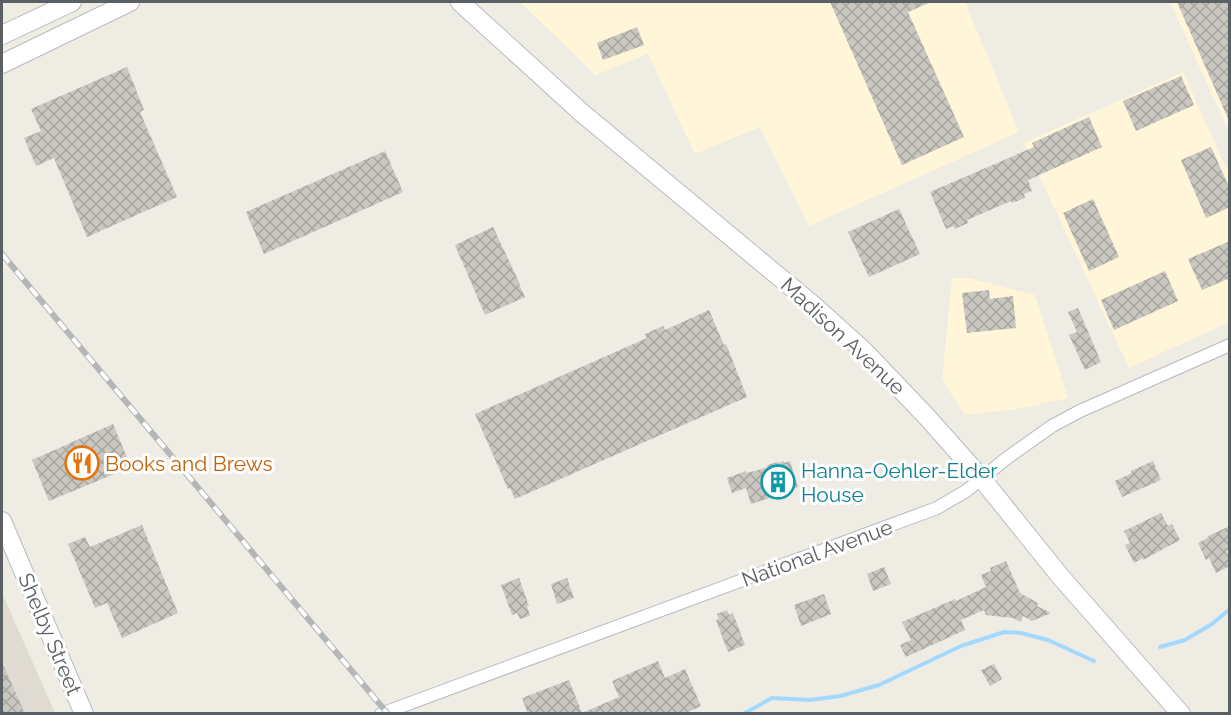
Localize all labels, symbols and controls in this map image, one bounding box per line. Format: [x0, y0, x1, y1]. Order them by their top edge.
street label: Madison Avenue [776, 272, 910, 400]
restaurant icon: Books and Brews [64, 445, 100, 481]
place label: Books and Brews [105, 451, 273, 476]
place label: Hanna-Oehler-Elder House [801, 458, 998, 507]
building icon: Hanna-Oehler-Elder House [760, 464, 796, 500]
street label: National Avenue [738, 514, 896, 592]
street label: Shelby Street [13, 569, 87, 699]

